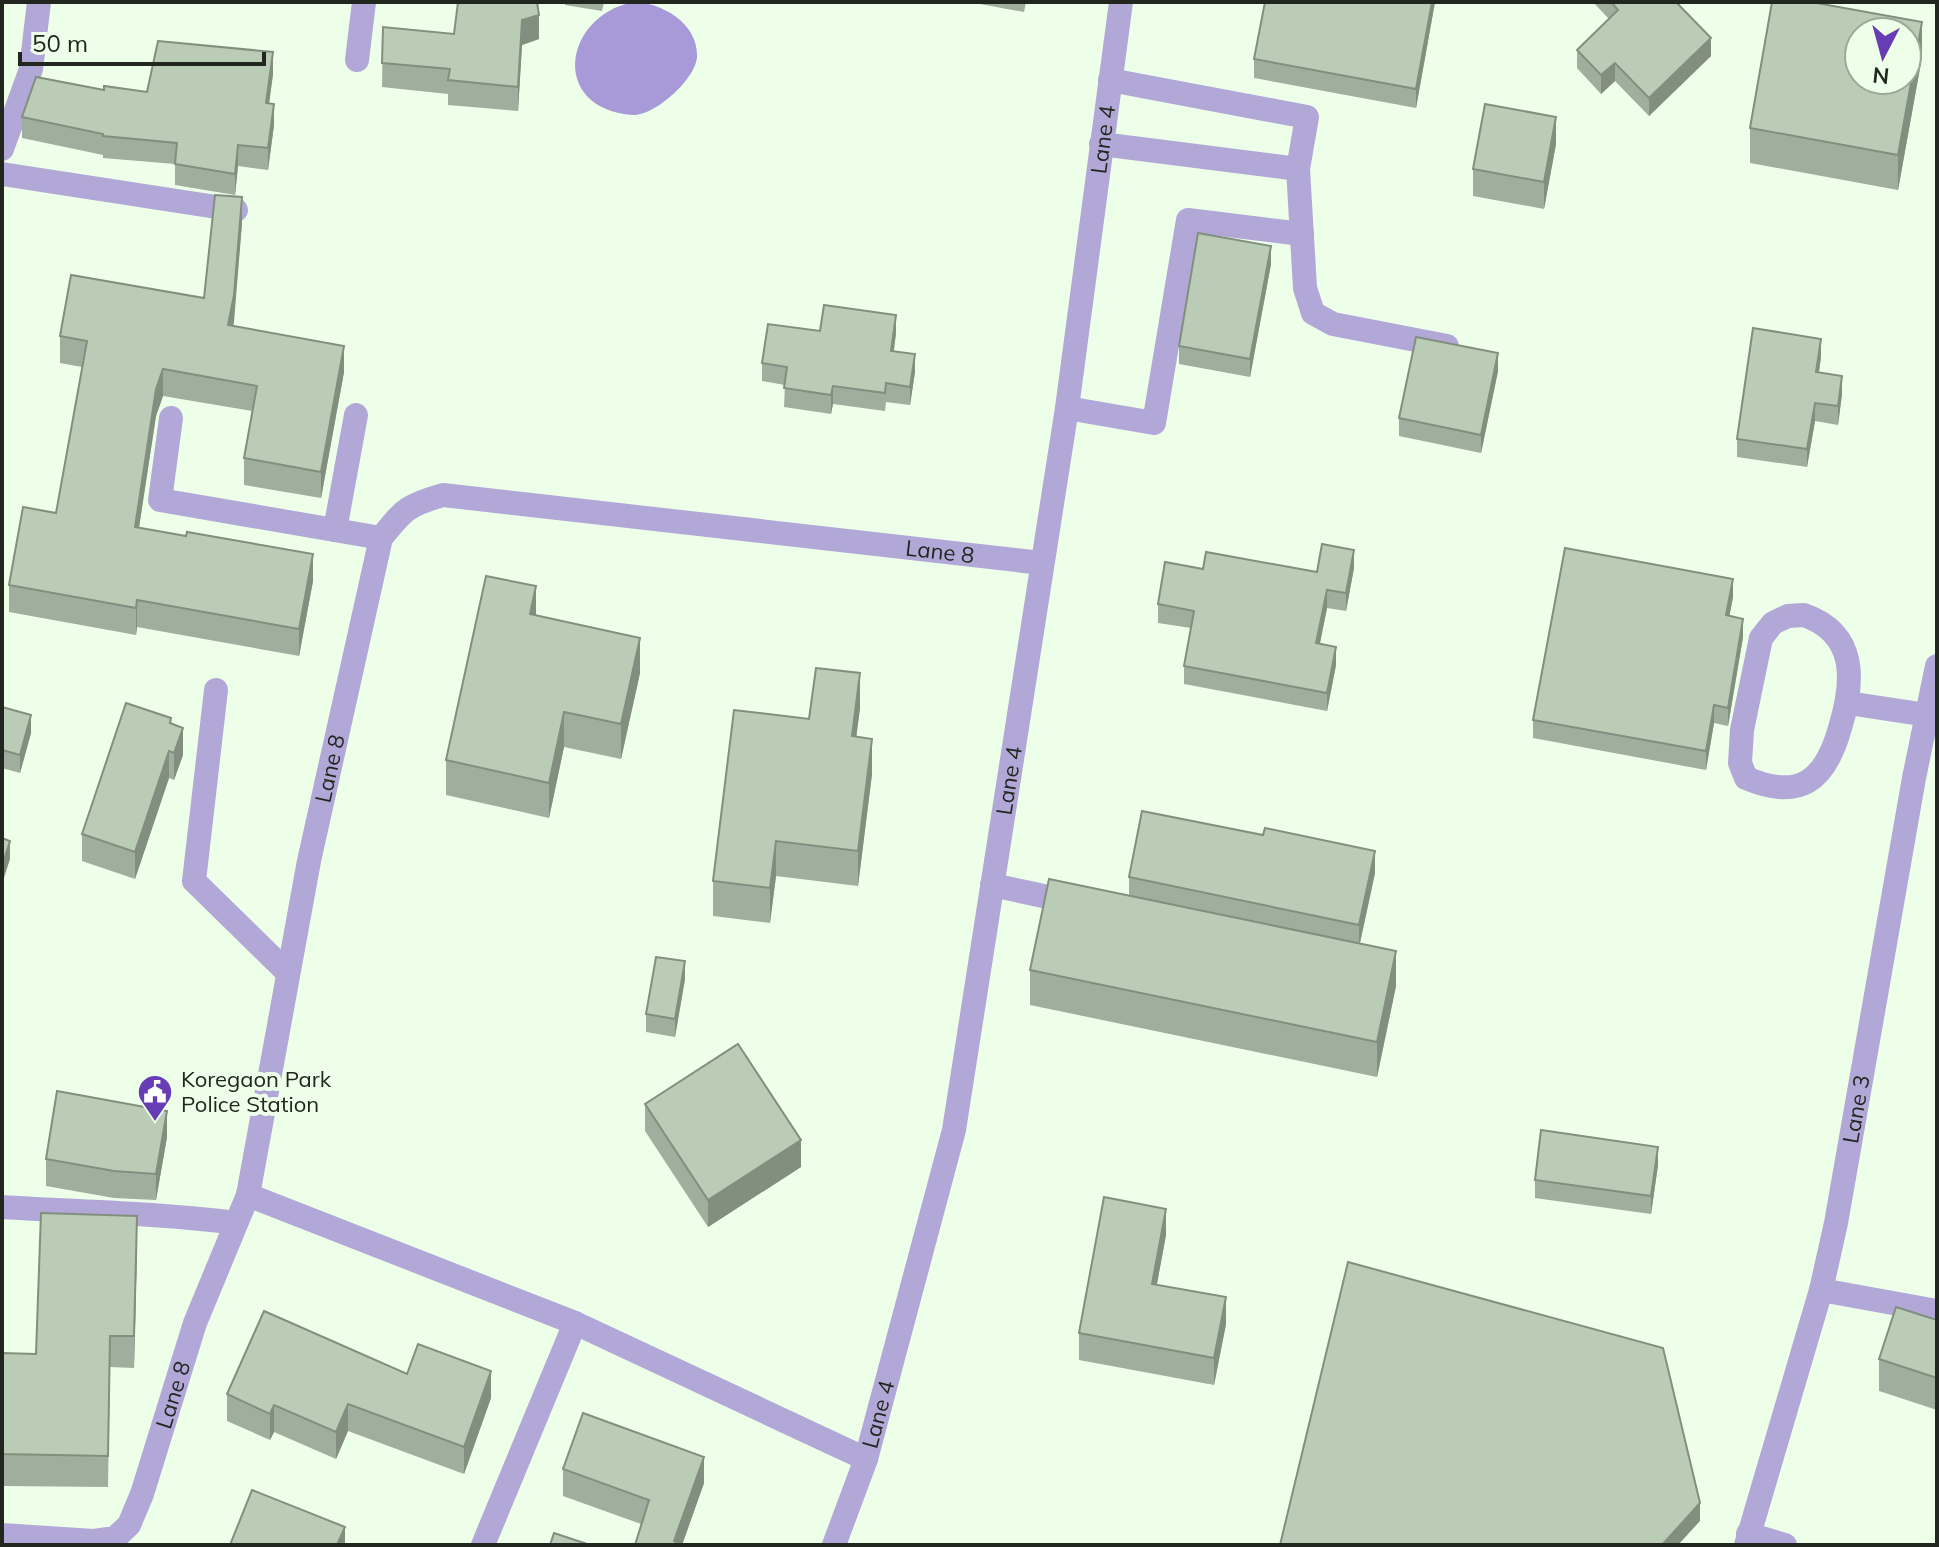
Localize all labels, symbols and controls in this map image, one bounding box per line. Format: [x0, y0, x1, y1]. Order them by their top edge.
scale bar [20, 16, 264, 66]
north arrow [1843, 16, 1923, 96]
text: 50 m [32, 28, 88, 58]
text: N [1871, 61, 1891, 91]
street label: Lane 4 [1084, 103, 1121, 176]
street label: Lane 8 [904, 534, 976, 569]
street label: Lane 8 [308, 732, 351, 805]
street label: Lane 4 [990, 744, 1028, 817]
place label: Koregaon Park Police Station [181, 1065, 332, 1118]
public building icon: Koregaon Park Police Station [136, 1073, 174, 1123]
street label: Lane 3 [1836, 1073, 1876, 1146]
street label: Lane 8 [149, 1358, 196, 1432]
street label: Lane 4 [856, 1377, 900, 1451]

